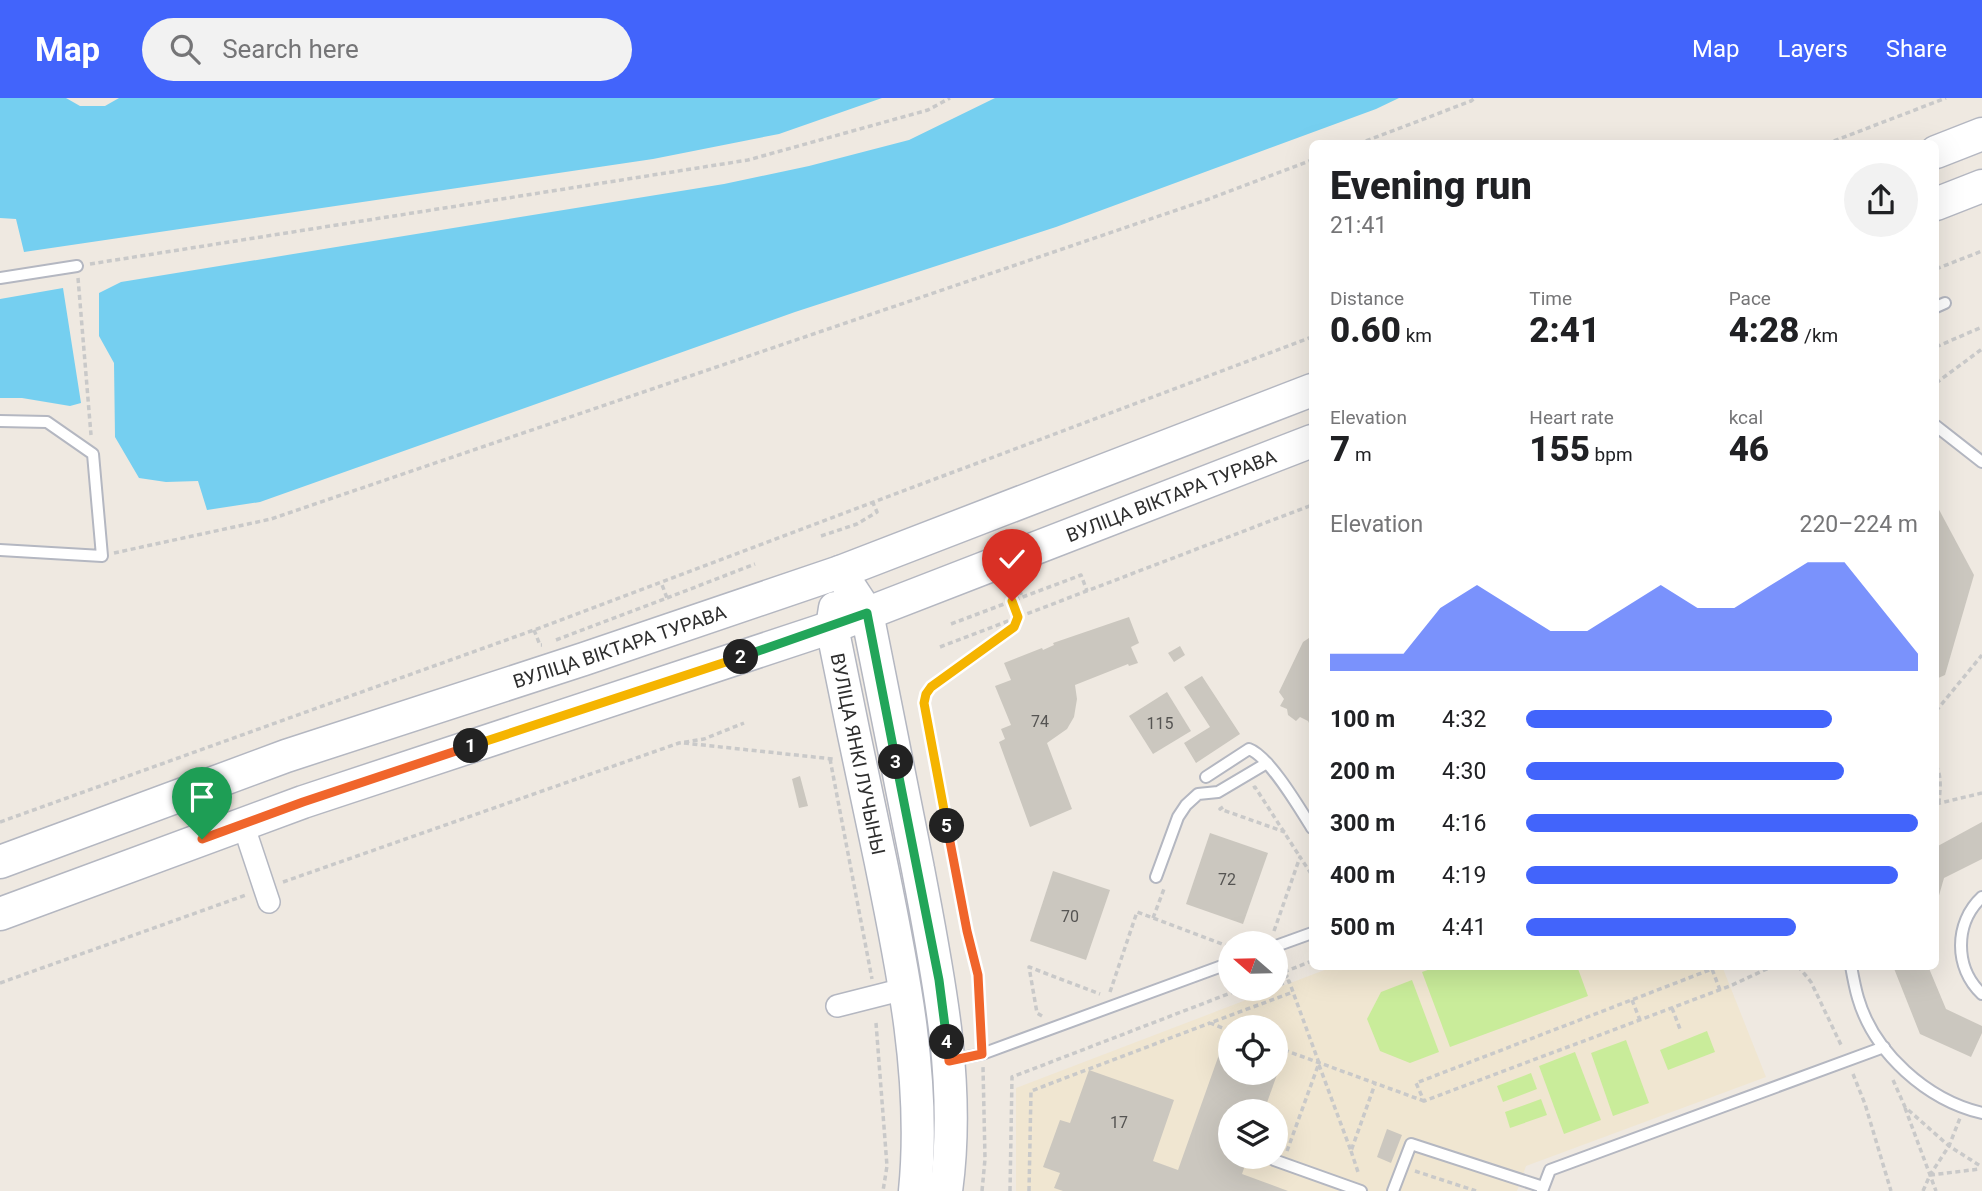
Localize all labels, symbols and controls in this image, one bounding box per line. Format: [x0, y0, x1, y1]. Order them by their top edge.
search box [142, 18, 632, 81]
text: Map [35, 30, 100, 69]
icon: search [166, 30, 204, 68]
text: Search here [222, 34, 359, 64]
text: Map [1692, 35, 1740, 63]
text: Layers [1778, 35, 1848, 63]
text: Share [1886, 35, 1947, 63]
button: share [1844, 163, 1918, 237]
text: Evening run [1330, 164, 1532, 208]
text: 21:41 [1330, 212, 1387, 239]
text: Distance [1330, 287, 1404, 310]
text: Time [1529, 287, 1572, 310]
text: Pace [1729, 287, 1771, 310]
text: 0.60 [1330, 310, 1401, 351]
text: 2:41 [1529, 310, 1600, 351]
text: 4:28 [1729, 310, 1799, 351]
text: km [1401, 324, 1432, 347]
text: /km [1799, 324, 1838, 347]
text: Elevation [1330, 406, 1407, 429]
text: Heart rate [1529, 406, 1614, 429]
text: kcal [1729, 406, 1763, 429]
text: 7 [1330, 429, 1350, 470]
text: 155 [1529, 429, 1590, 470]
text: 46 [1729, 429, 1769, 470]
text: m [1350, 443, 1372, 466]
text: bpm [1590, 443, 1633, 466]
street label: ВУЛІЦА ВІКТАРА ТУРАВА [1063, 444, 1280, 547]
text: Elevation [1330, 511, 1423, 538]
text: 220–224 m [1799, 511, 1918, 538]
pin [982, 529, 1042, 601]
icon: check [993, 540, 1031, 578]
street label: ВУЛІЦА ВІКТАРА ТУРАВА [510, 600, 730, 693]
pin: 2 [724, 640, 758, 674]
text: 2 [735, 645, 746, 668]
street label: ВУЛІЦА ЯНКІ ЛУЧЫНЫ [826, 651, 890, 857]
text: 100 m [1330, 706, 1395, 733]
text: 4:32 [1442, 706, 1486, 733]
house number: 74 [1031, 712, 1049, 731]
house number: 115 [1147, 714, 1173, 733]
pin: 1 [454, 728, 489, 764]
text: 1 [465, 734, 476, 757]
pin: 3 [878, 744, 914, 780]
text: 3 [890, 750, 901, 773]
text: 200 m [1330, 758, 1395, 785]
text: 4:30 [1442, 758, 1486, 785]
pin [172, 767, 232, 839]
icon: arrive [183, 778, 221, 816]
pin: 5 [930, 808, 964, 844]
text: 300 m [1330, 810, 1395, 837]
text: 4:16 [1442, 810, 1486, 837]
text: 5 [941, 814, 952, 837]
text: 400 m [1330, 862, 1395, 889]
text: 4:19 [1442, 862, 1486, 889]
house number: 72 [1218, 870, 1236, 889]
house number: 70 [1061, 907, 1079, 926]
text: 500 m [1330, 914, 1395, 941]
text: 4:41 [1442, 914, 1486, 941]
north arrow [1218, 931, 1288, 1001]
map controls [1218, 931, 1288, 1169]
button: locate [1218, 1015, 1288, 1085]
pin: 4 [930, 1024, 964, 1060]
text: 4 [941, 1030, 952, 1053]
button: layers [1218, 1099, 1288, 1169]
house number: 17 [1110, 1113, 1128, 1132]

